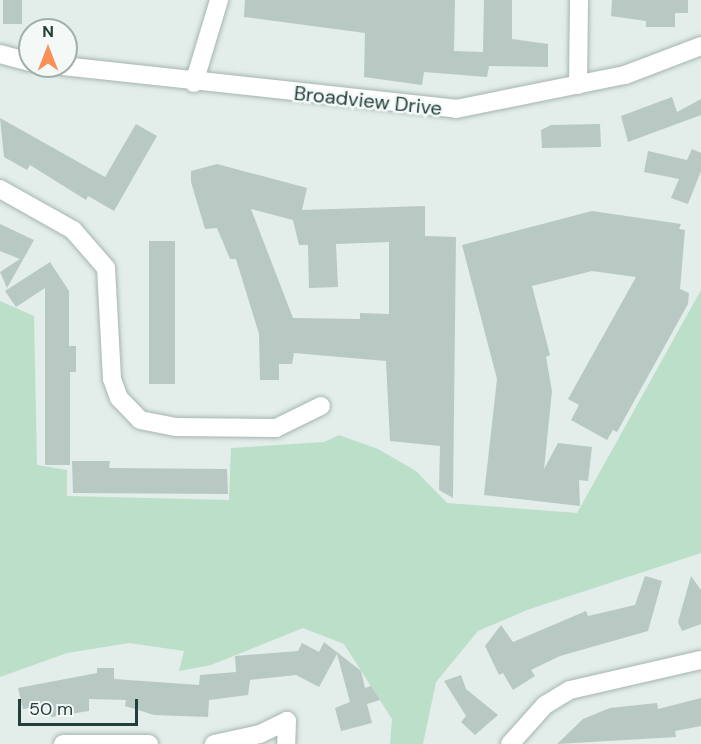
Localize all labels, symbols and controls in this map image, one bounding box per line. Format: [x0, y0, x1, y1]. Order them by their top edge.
north arrow [18, 18, 78, 78]
text: N [42, 21, 54, 42]
street label: Broadview Drive [293, 81, 443, 121]
scale bar [21, 687, 141, 725]
text: 50 m [29, 697, 73, 721]

